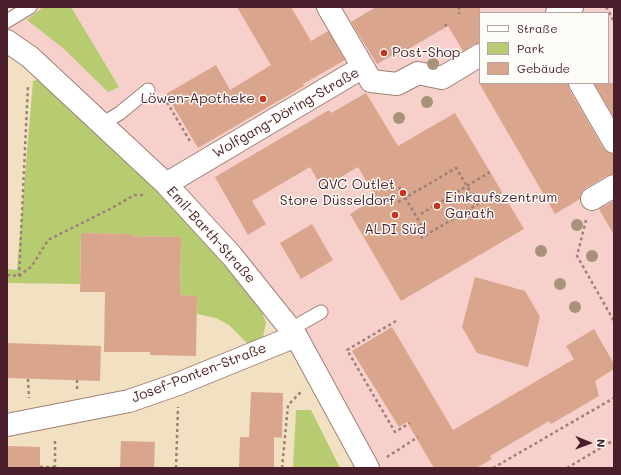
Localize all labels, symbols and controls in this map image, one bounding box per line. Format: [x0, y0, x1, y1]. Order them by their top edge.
legend [479, 12, 609, 84]
text: Straße [517, 20, 558, 36]
text: Park [517, 40, 544, 56]
place label: Post-Shop [392, 45, 460, 61]
marker: Post-Shop [379, 48, 389, 58]
text: Gebäude [517, 60, 570, 76]
street label: Wolfgang-Döring-Straße [210, 64, 362, 162]
place label: Löwen-Apotheke [141, 91, 255, 107]
marker: Löwen-Apotheke [258, 94, 268, 104]
place label: QVC Outlet Store Düsseldorf [280, 177, 395, 210]
street label: Emil-Barth-Straße [163, 183, 259, 287]
marker: QVC Outlet Store Düsseldorf [398, 188, 408, 198]
place label: Einkaufszentrum Garath [445, 190, 557, 222]
marker: Einkaufszentrum Garath [432, 201, 442, 211]
marker: ALDI Süd [390, 210, 400, 220]
place label: ALDI Süd [364, 222, 426, 238]
street label: Josef-Ponten-Straße [129, 339, 269, 407]
north arrow [569, 423, 609, 463]
text: N [594, 439, 609, 448]

